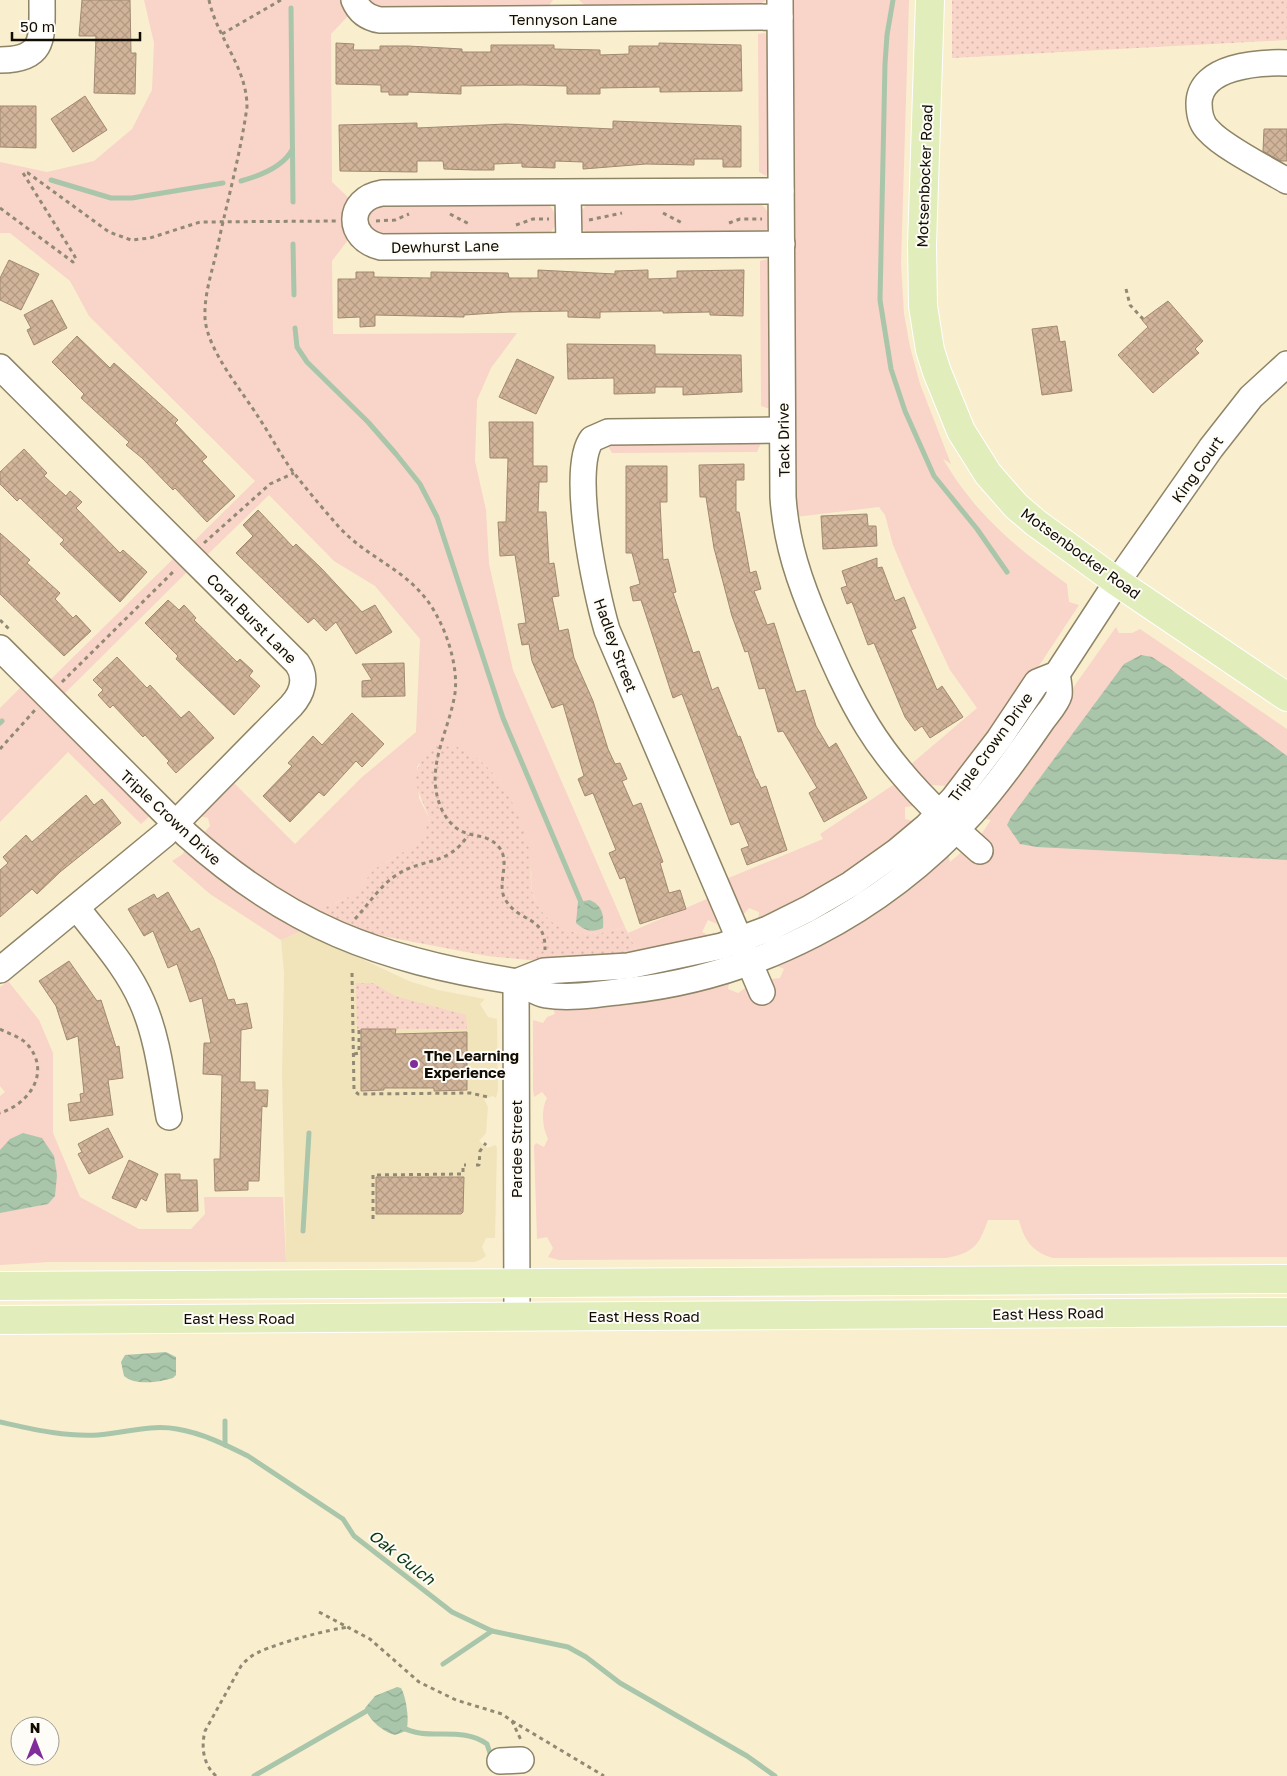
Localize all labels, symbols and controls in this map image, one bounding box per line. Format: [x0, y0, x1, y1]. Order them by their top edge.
scale bar [12, 10, 140, 42]
street label: Tennyson Lane [509, 10, 617, 28]
text: 50 m [20, 17, 55, 35]
street label: Motsenbocker Road [913, 104, 935, 248]
street label: Dewhurst Lane [391, 236, 500, 256]
street label: Tack Drive [773, 403, 793, 477]
street label: King Court [1168, 432, 1226, 506]
street label: Motsenbocker Road [1018, 504, 1144, 602]
street label: Coral Burst Lane [203, 569, 301, 667]
street label: Hadley Street [591, 596, 641, 694]
street label: Triple Crown Drive [944, 688, 1036, 805]
street label: Triple Crown Drive [117, 766, 225, 869]
place label: The Learning Experience [424, 1046, 519, 1081]
marker: The Learning Experience [408, 1058, 420, 1070]
street label: Pardee Street [507, 1100, 525, 1198]
street label: East Hess Road [992, 1303, 1104, 1323]
street label: East Hess Road [588, 1307, 700, 1325]
street label: East Hess Road [183, 1309, 295, 1327]
water label: Oak Gulch [365, 1525, 440, 1590]
north arrow [10, 1716, 60, 1766]
text: N [30, 1719, 40, 1736]

